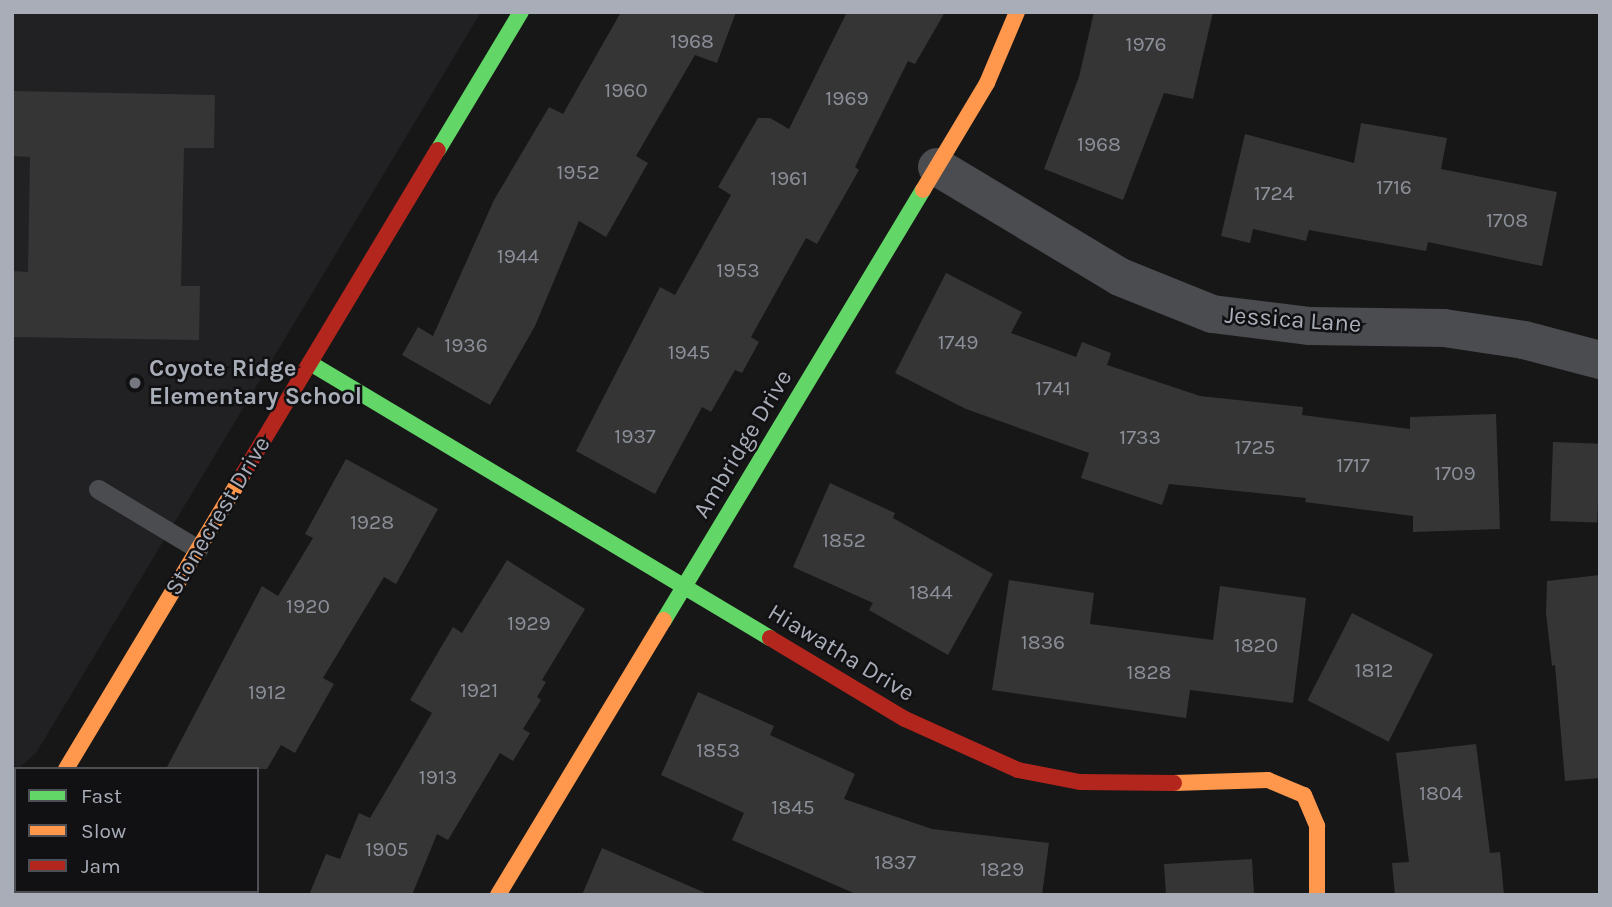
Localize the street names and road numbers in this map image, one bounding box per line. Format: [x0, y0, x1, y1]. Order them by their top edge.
street label: Jessica Lane [1224, 301, 1362, 339]
street label: Ambridge Drive [687, 365, 799, 523]
street label: Stonecrest Drive [159, 431, 277, 601]
street label: Hiawatha Drive [763, 598, 919, 708]

